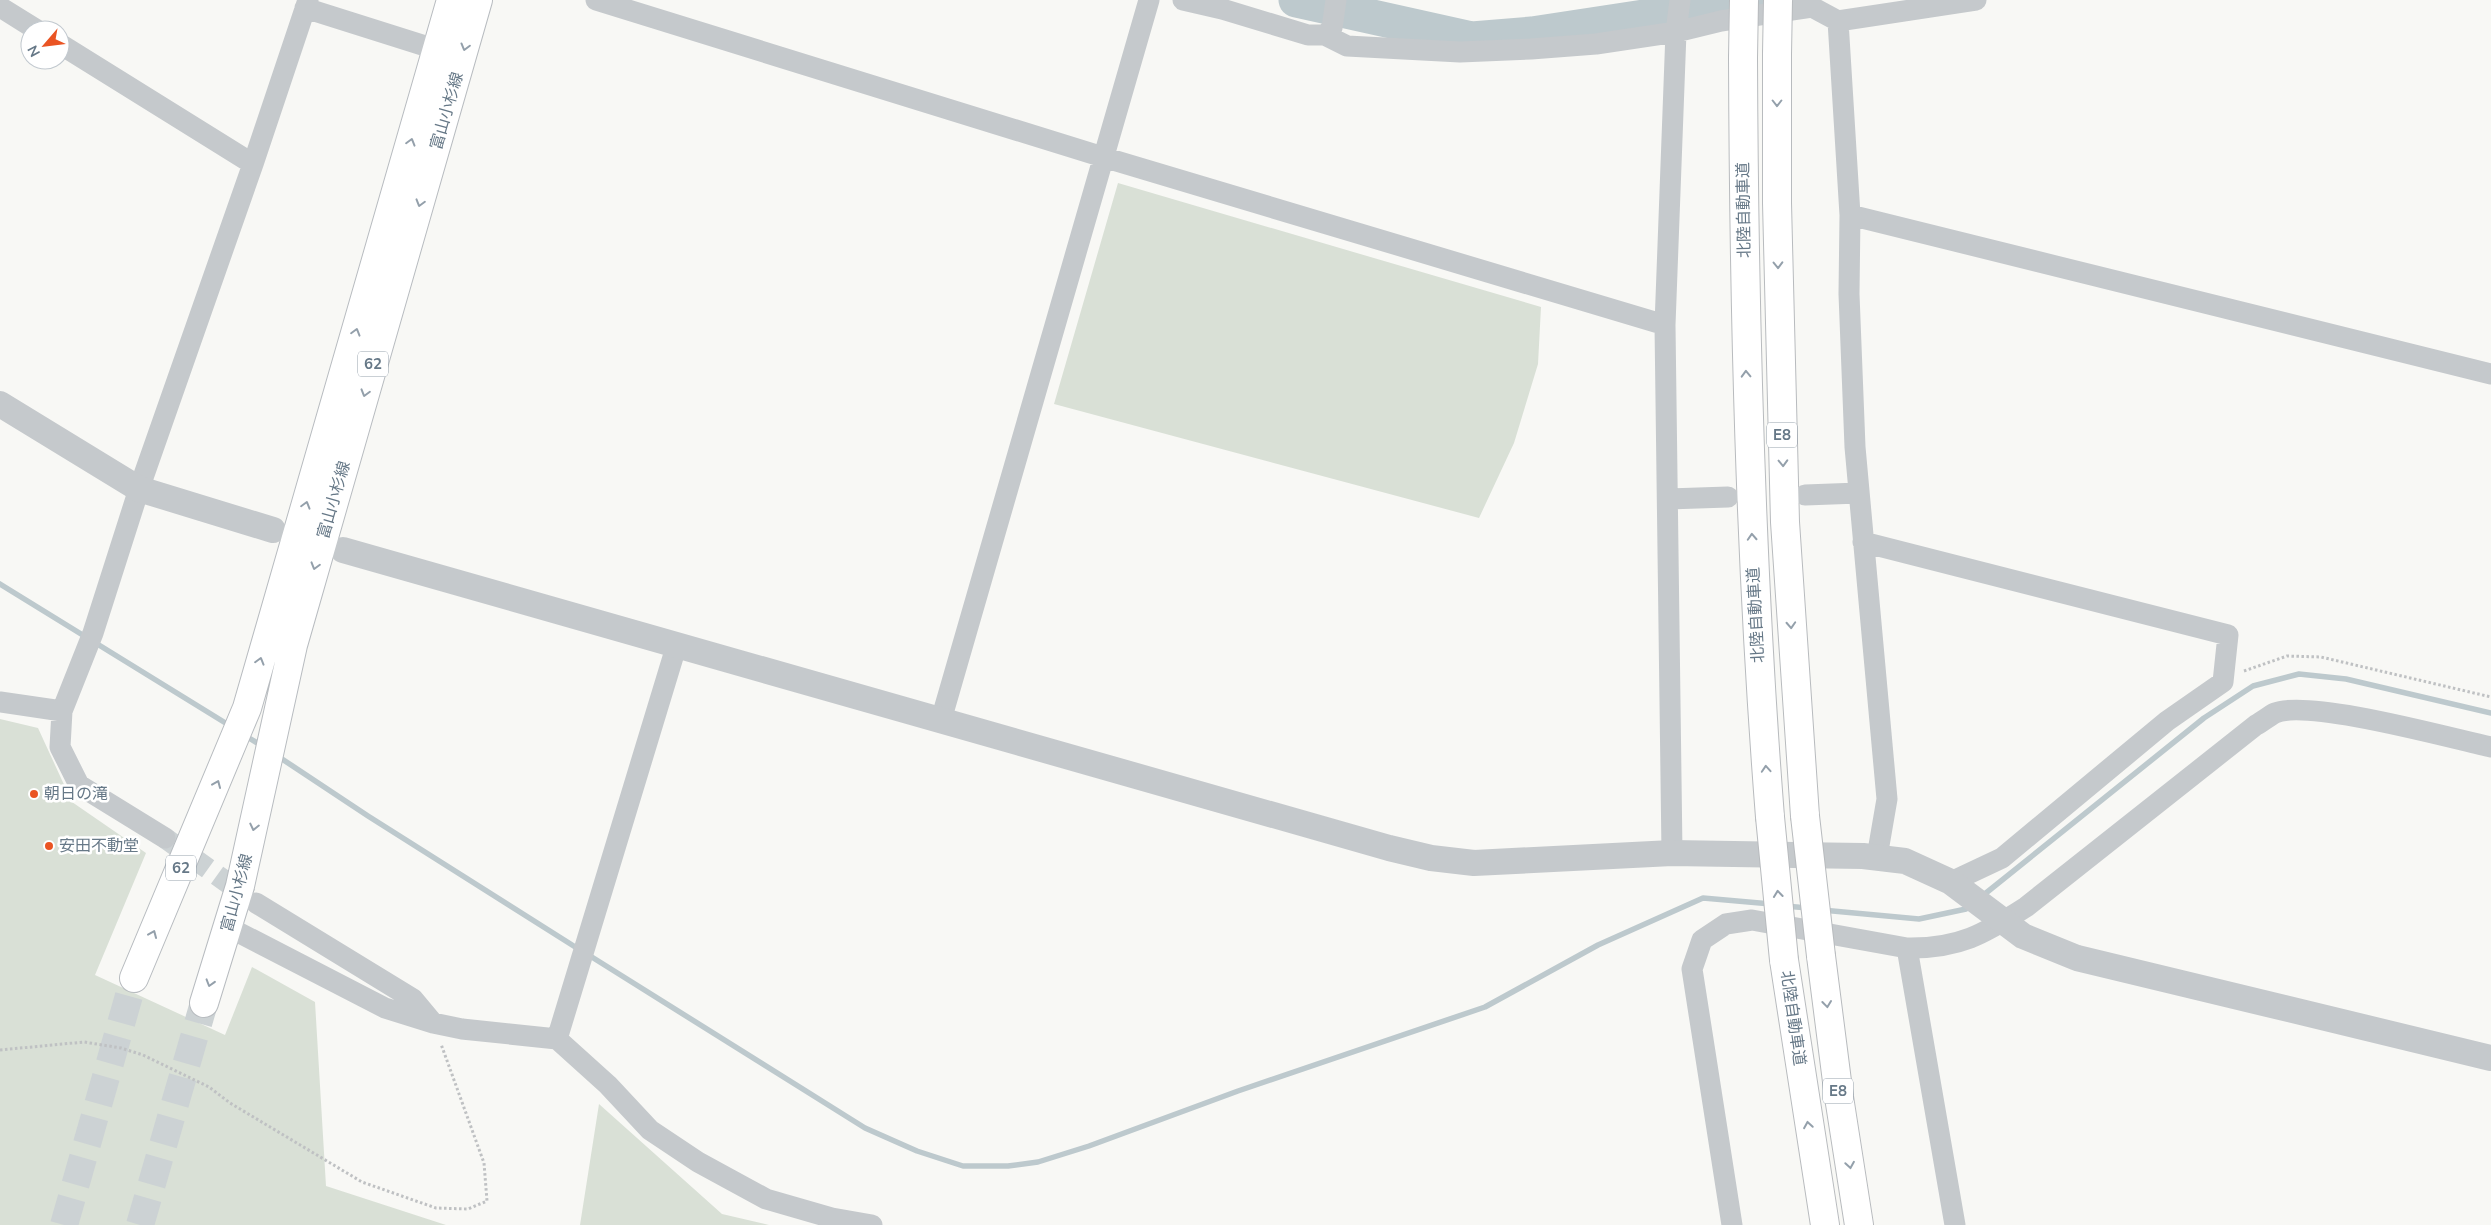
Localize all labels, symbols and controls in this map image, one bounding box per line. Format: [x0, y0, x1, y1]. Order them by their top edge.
north arrow [20, 20, 70, 70]
text: N [23, 42, 45, 60]
one-way arrow [460, 43, 471, 52]
street label: 富山小杉線 [425, 70, 469, 152]
one-way arrow [1772, 99, 1782, 107]
one-way arrow [406, 139, 416, 147]
street label: 北陸自動車道 [1732, 162, 1756, 258]
one-way arrow [415, 199, 425, 207]
one-way arrow [1773, 262, 1783, 269]
one-way arrow [351, 329, 361, 337]
road number: 62 [358, 352, 388, 376]
one-way arrow [1741, 370, 1751, 378]
one-way arrow [360, 388, 371, 397]
road number: E8 [1767, 422, 1797, 448]
street label: 富山小杉線 [312, 459, 356, 541]
one-way arrow [1778, 459, 1789, 467]
one-way arrow [300, 501, 310, 510]
one-way arrow [1746, 532, 1757, 540]
one-way arrow [311, 561, 321, 569]
street label: 北陸自動車道 [1743, 566, 1769, 664]
one-way arrow [1786, 621, 1797, 629]
one-way arrow [255, 657, 265, 666]
one-way arrow [1761, 764, 1772, 772]
one-way arrow [210, 780, 221, 789]
place label: 朝日の滝 [44, 783, 108, 805]
marker: 朝日の滝 [28, 788, 40, 800]
one-way arrow [249, 822, 260, 831]
place label: 安田不動堂 [59, 835, 139, 857]
marker: 安田不動堂 [43, 840, 55, 852]
street label: 富山小杉線 [216, 852, 258, 934]
road number: 62 [166, 856, 196, 880]
one-way arrow [1772, 889, 1783, 897]
one-way arrow [148, 930, 158, 938]
street label: 北陸自動車道 [1775, 969, 1811, 1067]
one-way arrow [206, 978, 216, 987]
one-way arrow [1821, 1001, 1832, 1009]
road number: E8 [1823, 1078, 1853, 1104]
one-way arrow [1804, 1121, 1814, 1129]
one-way arrow [1844, 1161, 1854, 1170]

